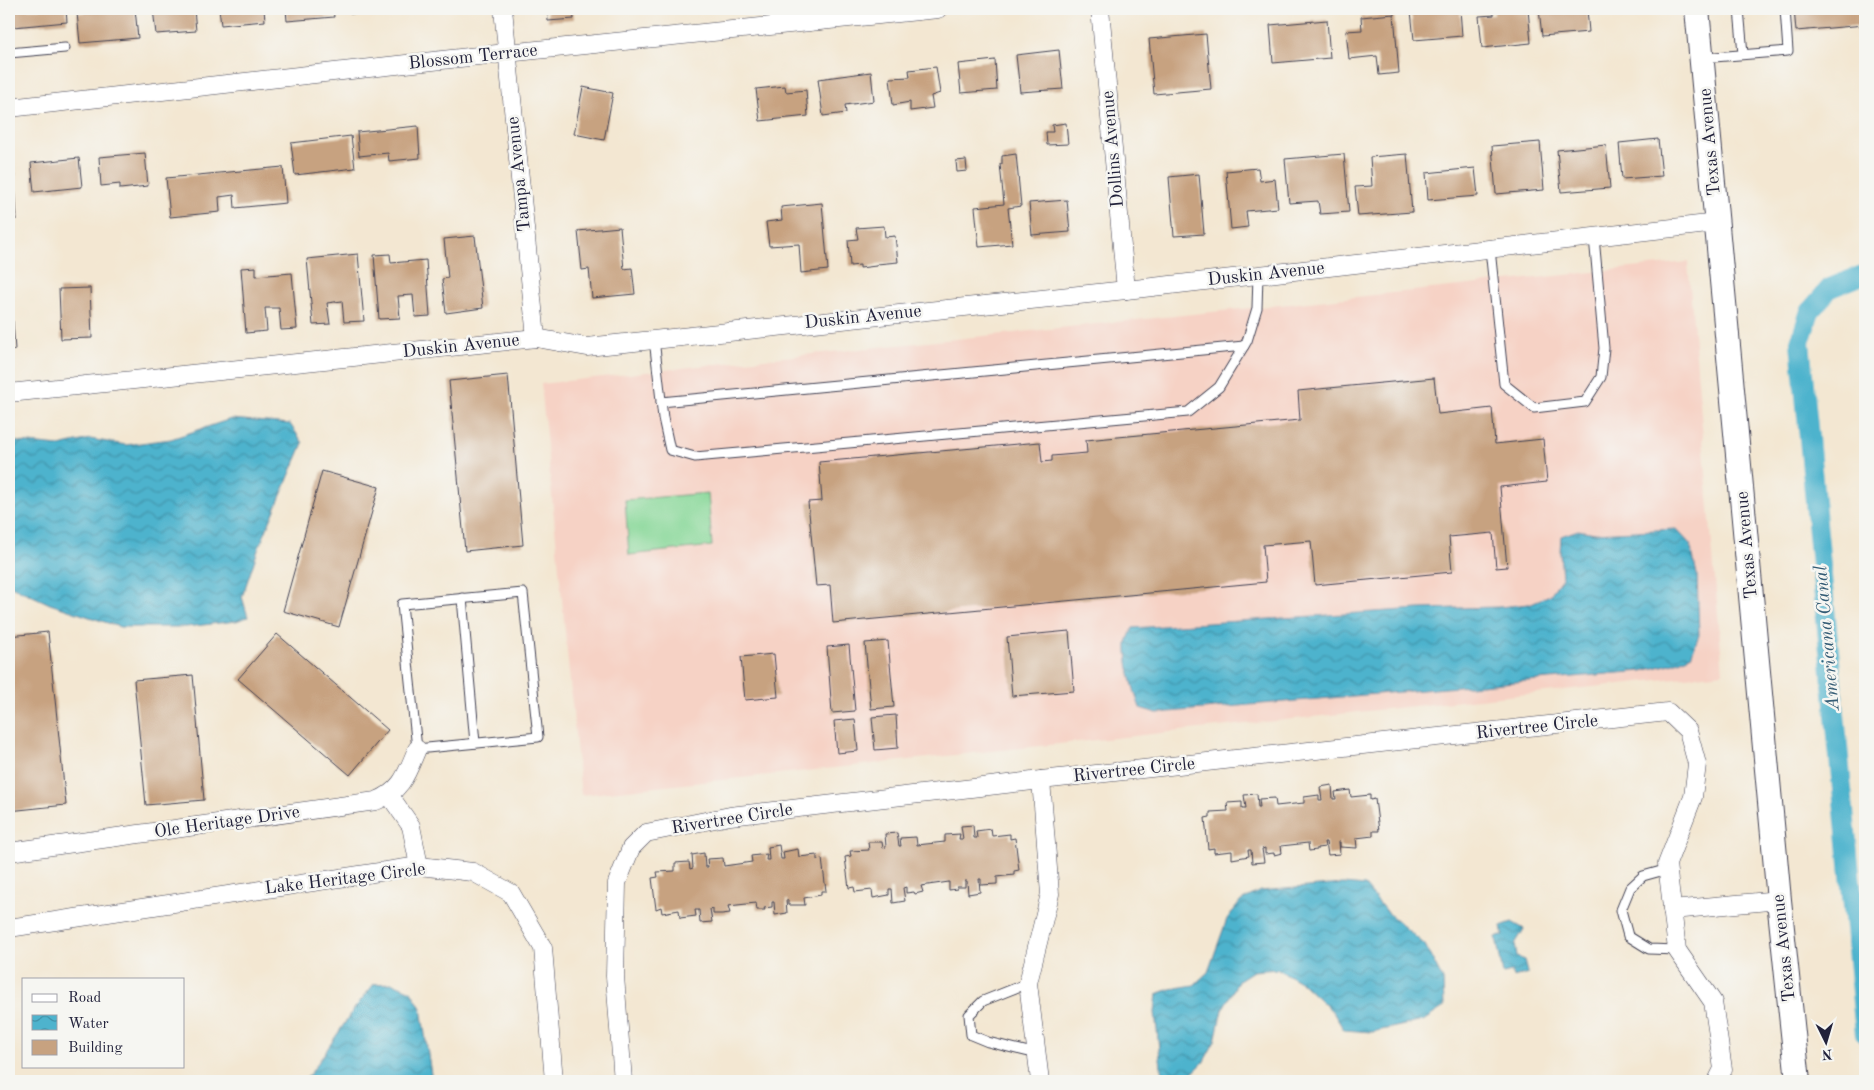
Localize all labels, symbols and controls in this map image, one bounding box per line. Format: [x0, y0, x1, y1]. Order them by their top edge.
street label: Blossom Terrace [408, 41, 538, 73]
street label: Texas Avenue [1696, 87, 1724, 197]
street label: Dollins Avenue [1099, 90, 1127, 208]
street label: Tampa Avenue [504, 116, 534, 232]
street label: Duskin Avenue [1207, 259, 1325, 289]
street label: Duskin Avenue [804, 302, 922, 332]
street label: Duskin Avenue [402, 331, 520, 361]
street label: Texas Avenue [1733, 490, 1761, 600]
water label: Americana Canal [1812, 564, 1844, 712]
street label: Rivertree Circle [1475, 712, 1599, 742]
street label: Rivertree Circle [1072, 755, 1196, 785]
street label: Rivertree Circle [670, 801, 794, 837]
street label: Ole Heritage Drive [153, 803, 301, 841]
street label: Lake Heritage Circle [264, 860, 426, 898]
street label: Texas Avenue [1769, 893, 1799, 1003]
legend [22, 978, 185, 1068]
text: Road [68, 991, 102, 1006]
text: Water [68, 1017, 109, 1032]
north arrow [1802, 1018, 1852, 1068]
text: Building [68, 1041, 123, 1056]
text: N [1821, 1047, 1833, 1061]

